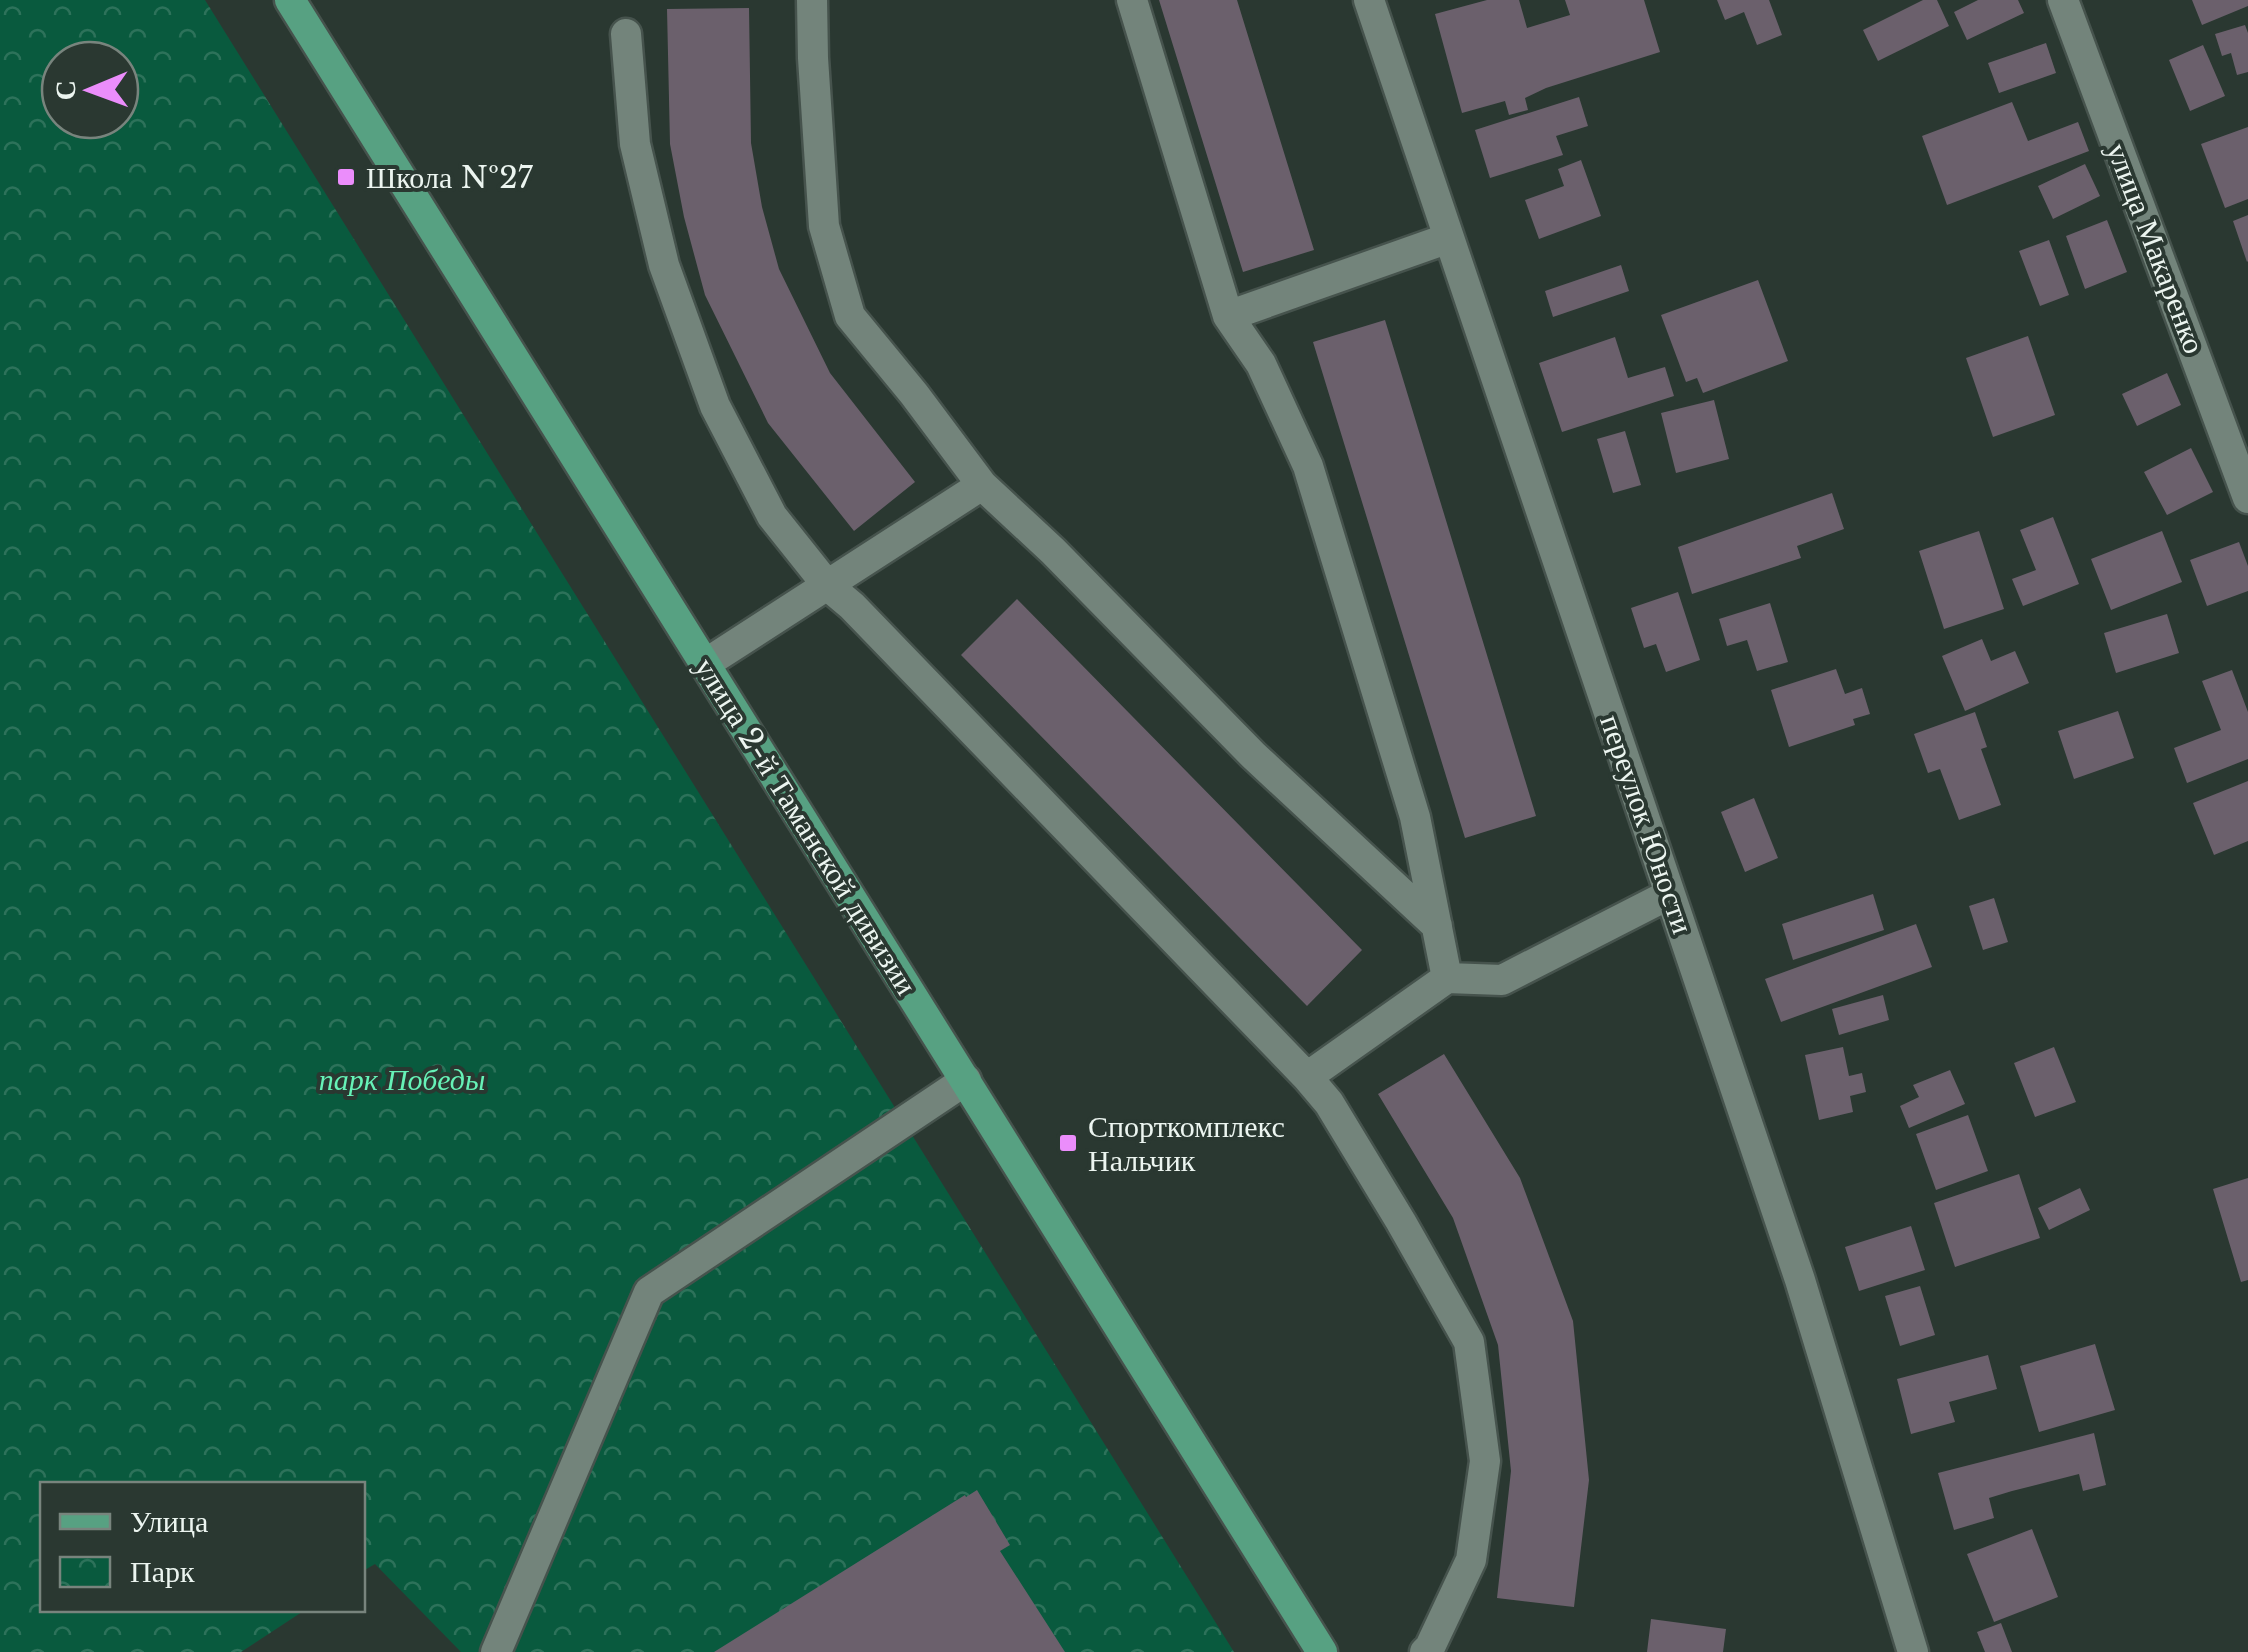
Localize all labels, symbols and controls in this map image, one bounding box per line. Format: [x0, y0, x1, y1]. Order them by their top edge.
north arrow [40, 40, 140, 140]
text: С [48, 80, 83, 101]
street label: улица Макаренко [2099, 137, 2213, 359]
place label: Школа №27 [366, 159, 534, 196]
marker: Школа №27 [335, 166, 357, 188]
street label: улица 2-й Таманской дивизии [687, 651, 925, 1001]
street label: переулок Юности [1592, 710, 1702, 938]
park label: парк Победы [319, 1061, 485, 1098]
place label: Спорткомплекс Нальчик [1088, 1108, 1285, 1179]
marker: Спорткомплекс Нальчик [1057, 1132, 1079, 1154]
legend [40, 1482, 365, 1612]
text: Улица [130, 1503, 208, 1540]
text: Парк [130, 1553, 195, 1590]

